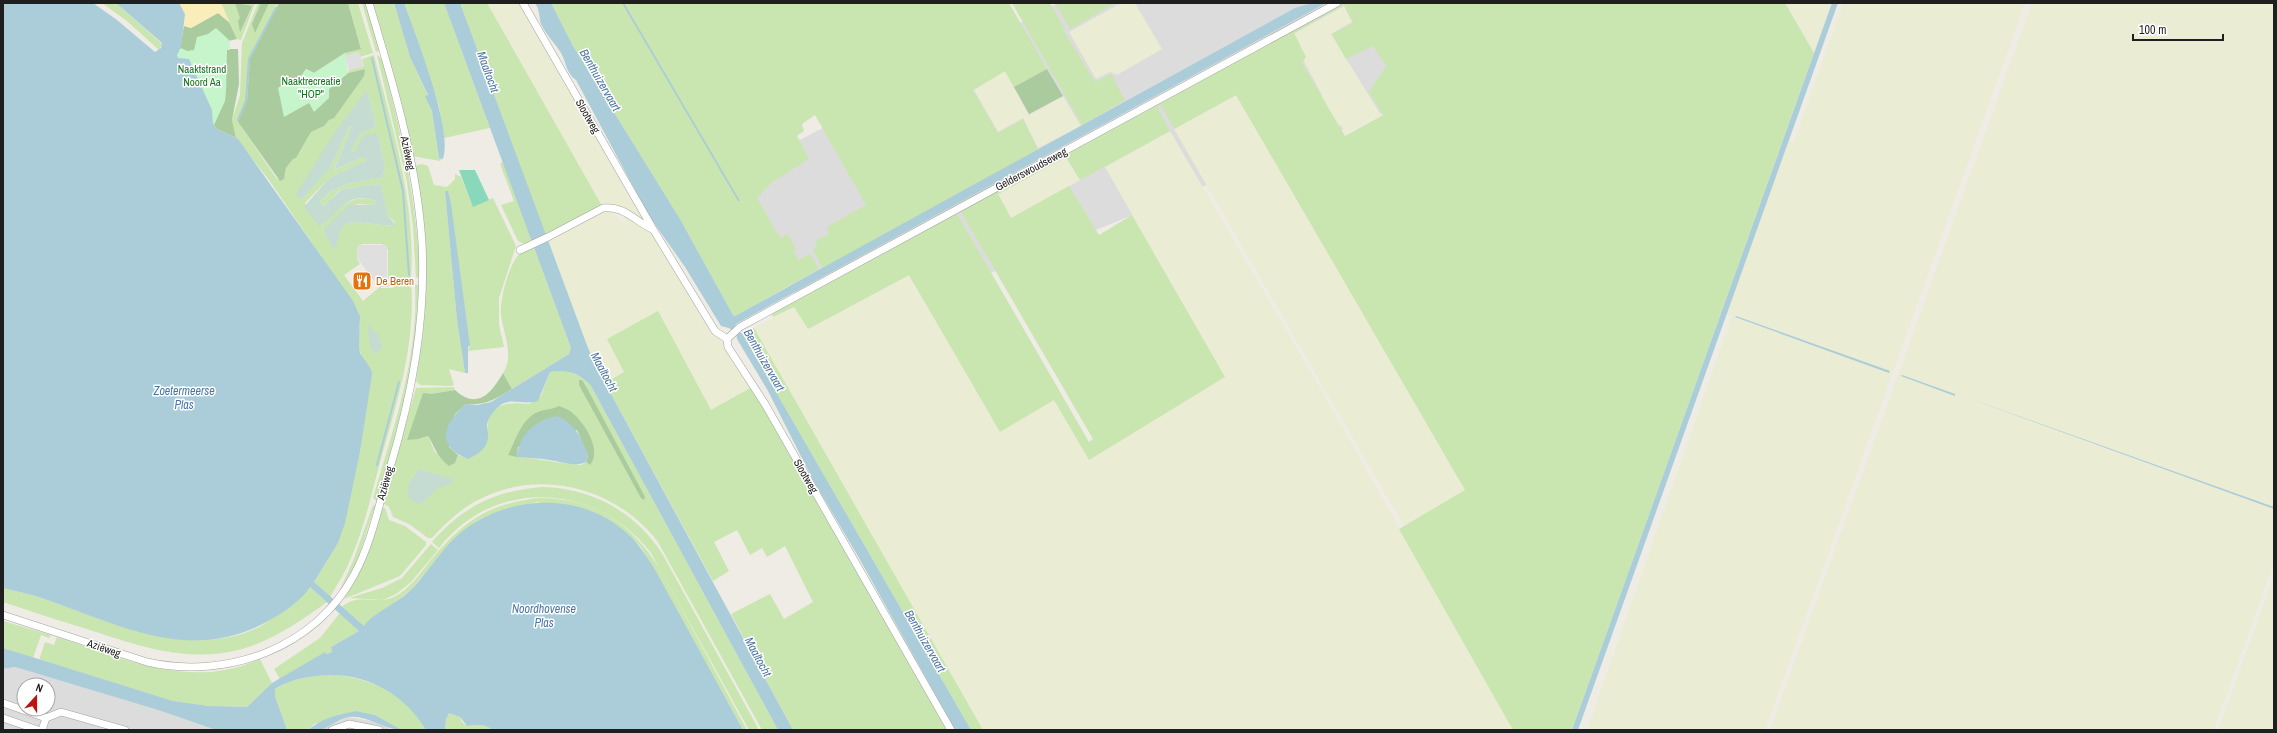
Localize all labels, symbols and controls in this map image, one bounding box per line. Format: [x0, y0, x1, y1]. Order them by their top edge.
scale bar [2133, 16, 2223, 42]
text: 100 m [2139, 22, 2166, 38]
water label: Benthuizervaart [576, 46, 624, 114]
water label: Maaltocht [473, 49, 503, 95]
park label: Naaktstrand Noord Aa [178, 62, 226, 89]
park label: Naaktrecreatie "HOP" [281, 74, 341, 101]
street label: Slootweg [573, 96, 603, 136]
street label: Aziëweg [397, 134, 418, 171]
street label: Gelderswoudseweg [993, 144, 1069, 194]
restaurant icon: De Beren [351, 270, 373, 292]
place label: De Beren [376, 274, 414, 288]
water label: Benthuizervaart [740, 326, 788, 394]
water label: Maaltocht [587, 349, 621, 395]
water label: Zoetermeerse Plas [152, 383, 215, 413]
street label: Slootweg [791, 456, 821, 496]
street label: Aziëweg [373, 464, 396, 503]
water label: Noordhovense Plas [512, 601, 577, 631]
water label: Benthuizervaart [901, 607, 949, 675]
water label: Maaltocht [741, 634, 775, 680]
street label: Aziëweg [84, 635, 123, 660]
north arrow [16, 677, 56, 717]
text: N [34, 680, 45, 695]

